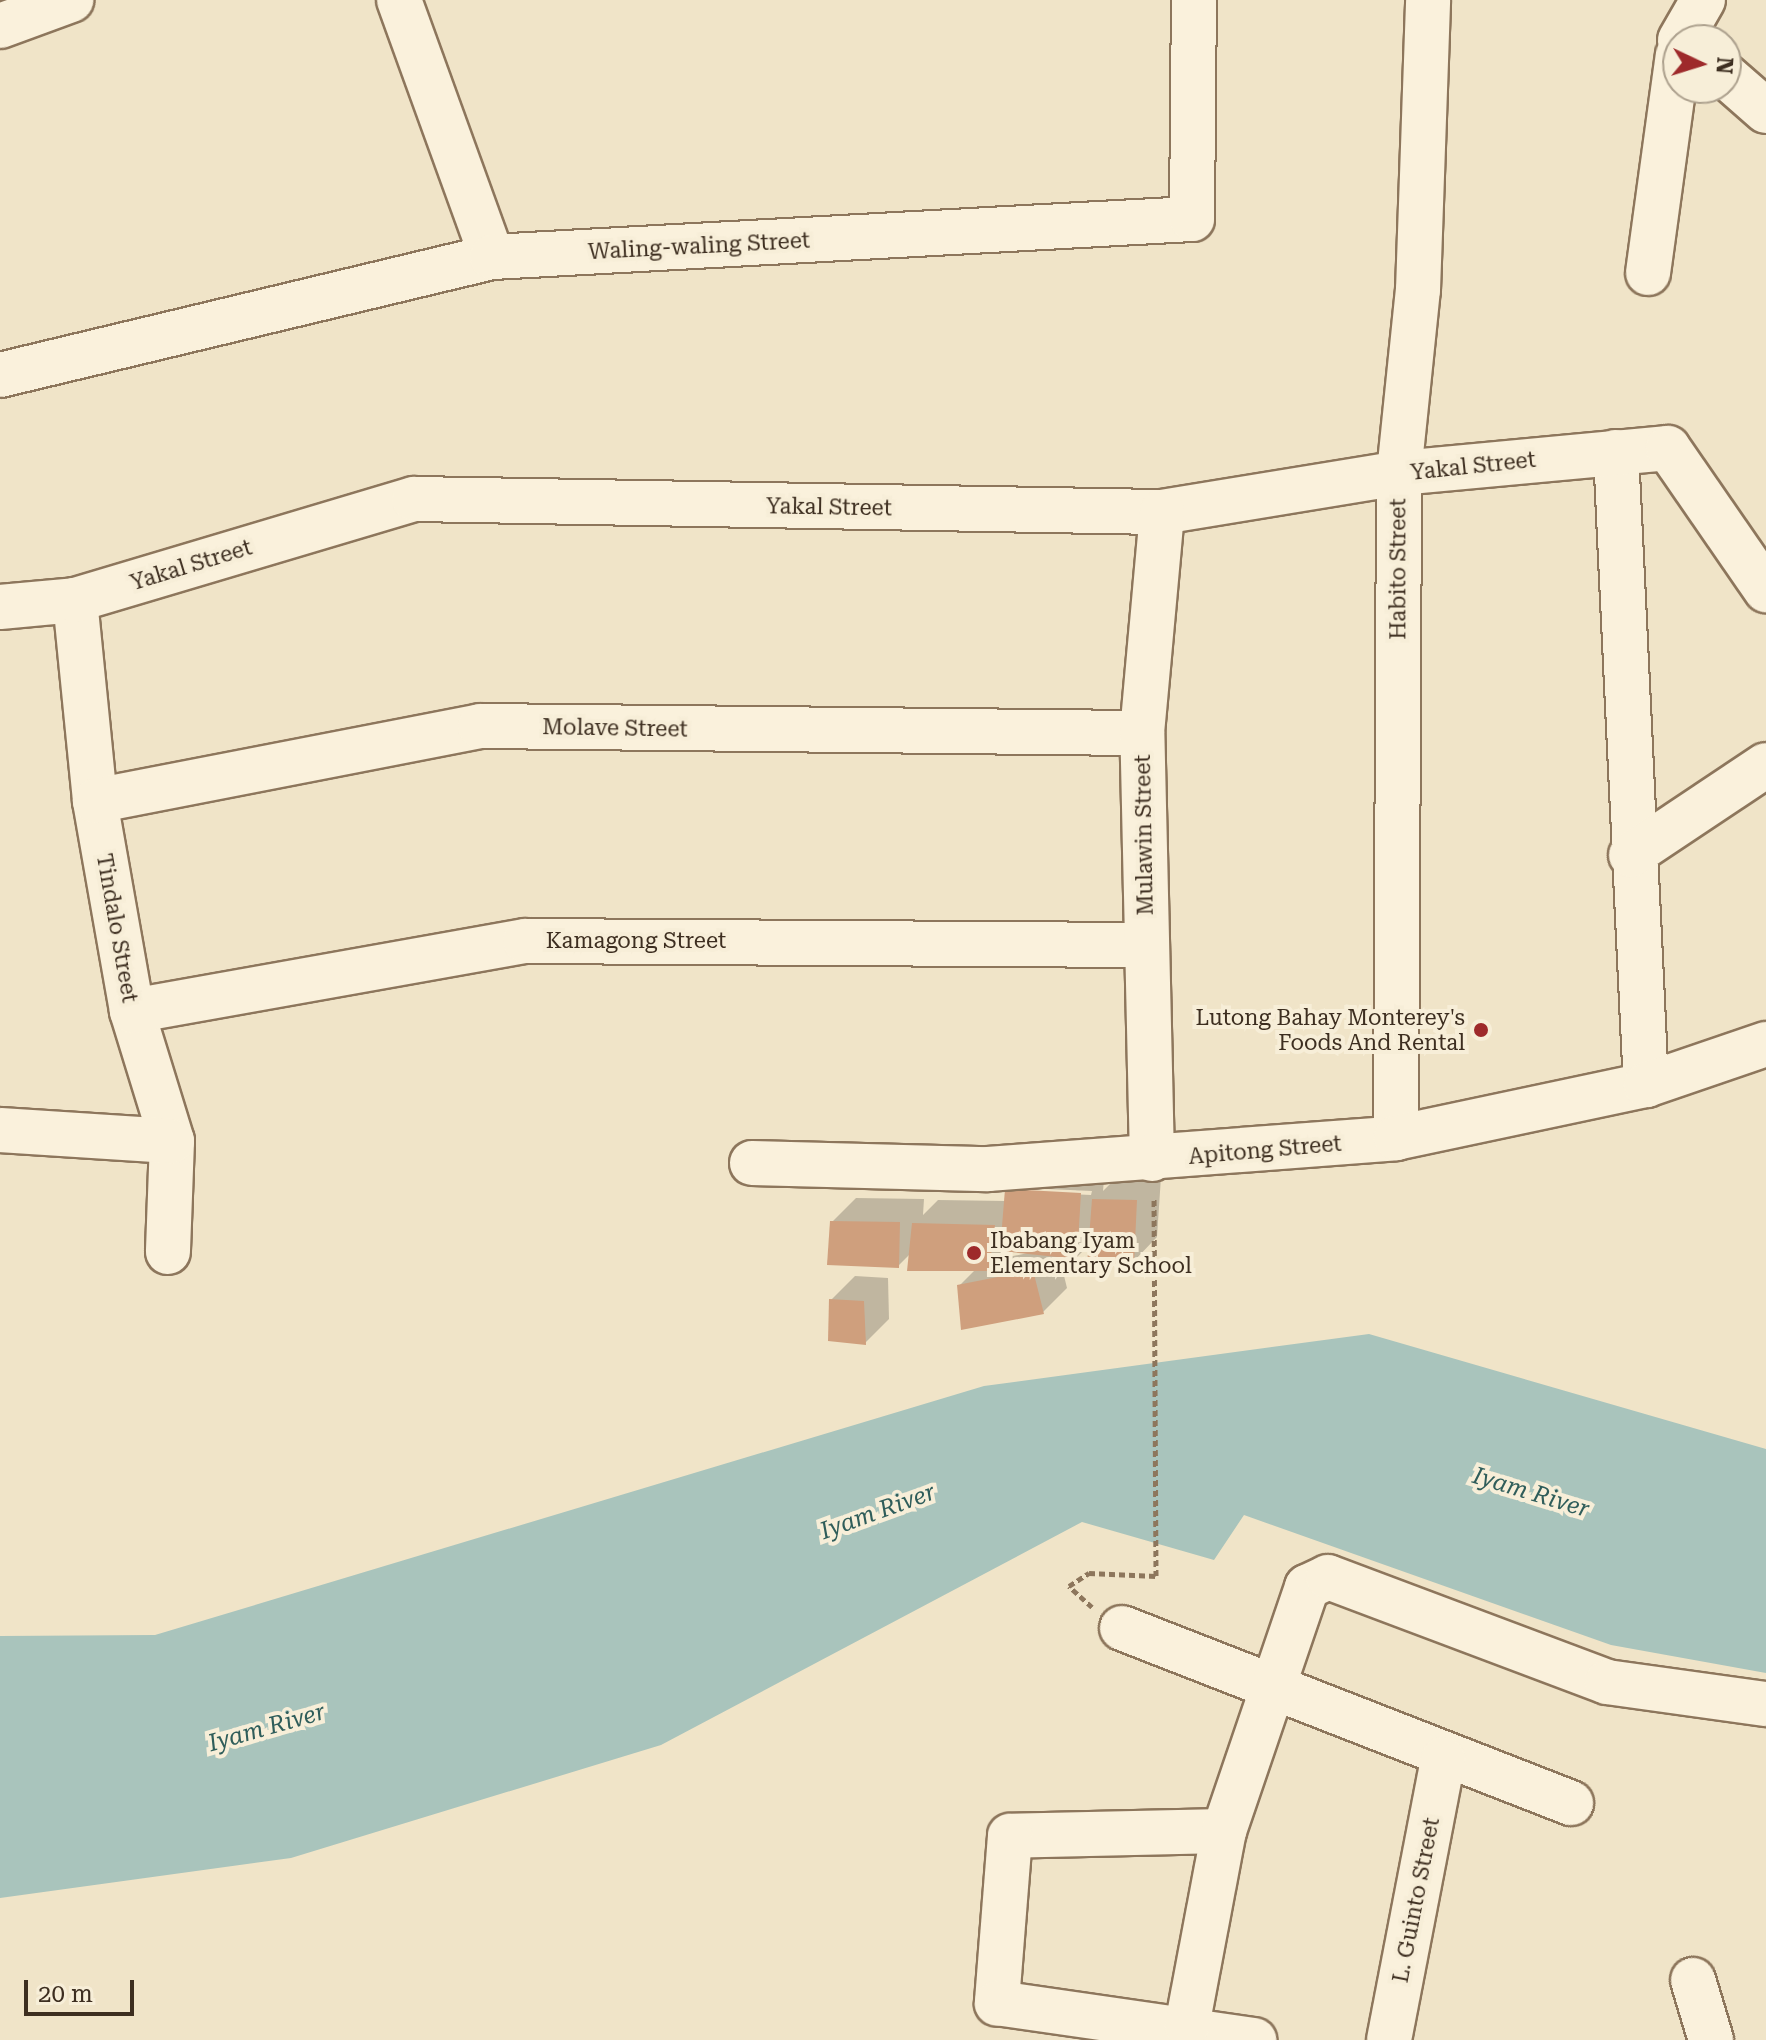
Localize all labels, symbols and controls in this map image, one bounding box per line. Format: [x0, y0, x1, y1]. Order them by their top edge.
north arrow [1662, 24, 1742, 104]
text: N [1711, 56, 1738, 75]
street label: Waling-waling Street [587, 227, 811, 265]
street label: Yakal Street [1409, 446, 1537, 486]
street label: Yakal Street [766, 493, 892, 521]
street label: Habito Street [1385, 498, 1411, 640]
street label: Yakal Street [127, 534, 255, 596]
street label: Molave Street [542, 714, 688, 742]
street label: Mulawin Street [1129, 754, 1159, 916]
street label: Tindalo Street [91, 851, 143, 1005]
street label: Kamagong Street [546, 928, 726, 954]
place label: Lutong Bahay Monterey's Foods And Rental [1195, 1004, 1465, 1056]
marker: Lutong Bahay Monterey's Foods And Rental [1472, 1021, 1490, 1039]
street label: Apitong Street [1187, 1130, 1343, 1170]
place label: Ibabang Iyam Elementary School [990, 1227, 1192, 1278]
marker: Ibabang Iyam Elementary School [965, 1244, 983, 1262]
water label: Iyam River [1469, 1462, 1593, 1524]
water label: Iyam River [816, 1478, 940, 1546]
water label: Iyam River [205, 1698, 329, 1758]
street label: L. Guinto Street [1387, 1815, 1445, 1985]
scale bar [28, 1964, 138, 2014]
text: 20 m [38, 1980, 93, 2008]

